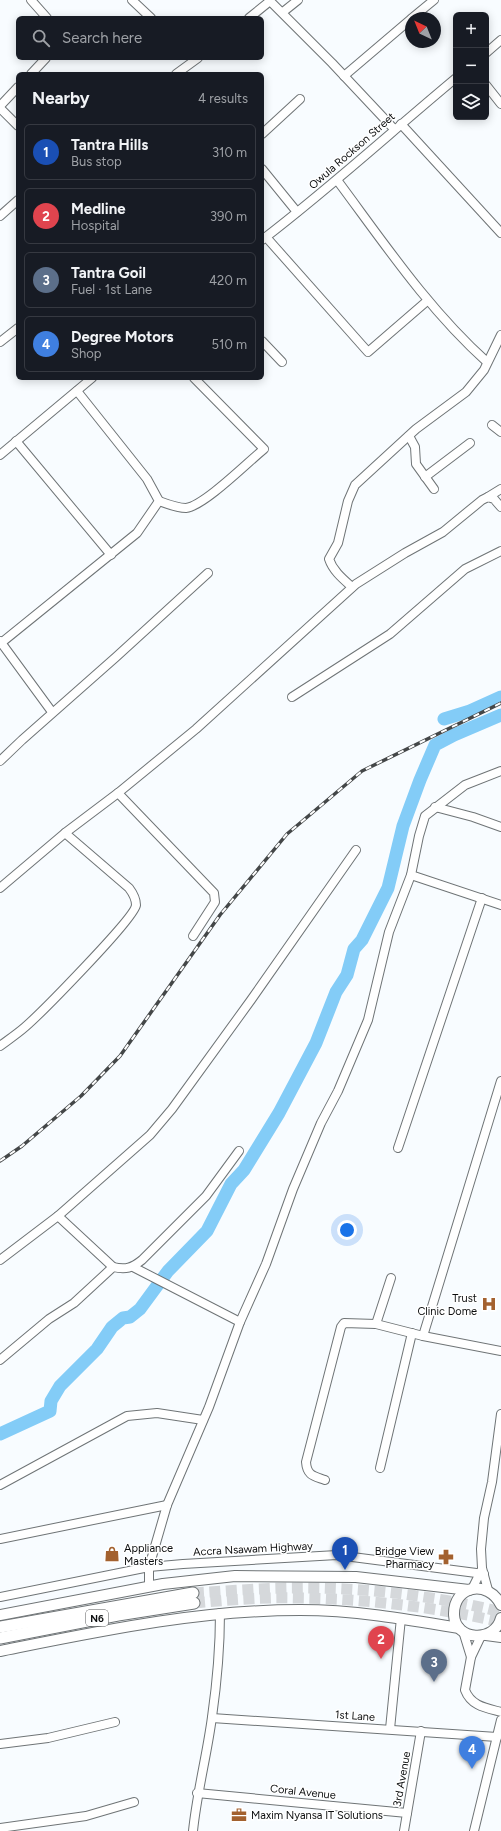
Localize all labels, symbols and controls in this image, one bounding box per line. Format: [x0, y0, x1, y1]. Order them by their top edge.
north arrow [405, 12, 441, 48]
map controls [453, 12, 489, 120]
button: + [453, 12, 489, 48]
search box [16, 16, 264, 60]
icon: search [30, 27, 52, 49]
text: Search here [62, 29, 142, 47]
button: − [453, 48, 489, 84]
button: layers [453, 84, 489, 120]
text: Nearby [32, 88, 90, 108]
text: 4 results [198, 91, 248, 106]
street label: Owula Rockson Street [306, 110, 398, 192]
text: Tantra Hills [71, 136, 148, 154]
text: 1 [43, 145, 49, 160]
text: 310 m [212, 145, 247, 160]
text: Bus stop [71, 154, 122, 169]
text: Medline [71, 200, 126, 218]
text: 2 [42, 209, 50, 224]
text: 390 m [210, 209, 247, 224]
text: Hospital [71, 218, 119, 233]
text: Tantra Goil [71, 264, 146, 282]
text: 3 [42, 273, 50, 288]
text: 420 m [209, 273, 247, 288]
text: Fuel · 1st Lane [71, 282, 152, 297]
text: Degree Motors [71, 328, 174, 346]
text: 4 [42, 337, 50, 352]
text: 510 m [212, 337, 247, 352]
text: Shop [71, 346, 101, 361]
your location [337, 1220, 357, 1240]
place label: Trust Clinic Dome [417, 1292, 477, 1318]
hospital icon: Trust Clinic Dome [480, 1295, 498, 1313]
pin: 1 [332, 1537, 358, 1570]
street label: Accra Nsawam Highway [193, 1539, 313, 1559]
place label: Appliance Masters [124, 1542, 173, 1568]
shop icon: Appliance Masters [103, 1545, 121, 1563]
place label: Bridge View Pharmacy [375, 1545, 434, 1571]
pharmacy icon: Bridge View Pharmacy [437, 1548, 455, 1566]
road number: N6 [86, 1610, 108, 1626]
pin: 2 [368, 1626, 394, 1659]
pin: 3 [421, 1649, 447, 1682]
street label: 1st Lane [335, 1708, 375, 1724]
pin: 4 [459, 1736, 485, 1769]
street label: 3rd Avenue [391, 1750, 413, 1808]
street label: Coral Avenue [270, 1782, 336, 1802]
office icon: Maxim Nyansa IT Solutions [230, 1806, 248, 1824]
place label: Maxim Nyansa IT Solutions [251, 1809, 383, 1822]

